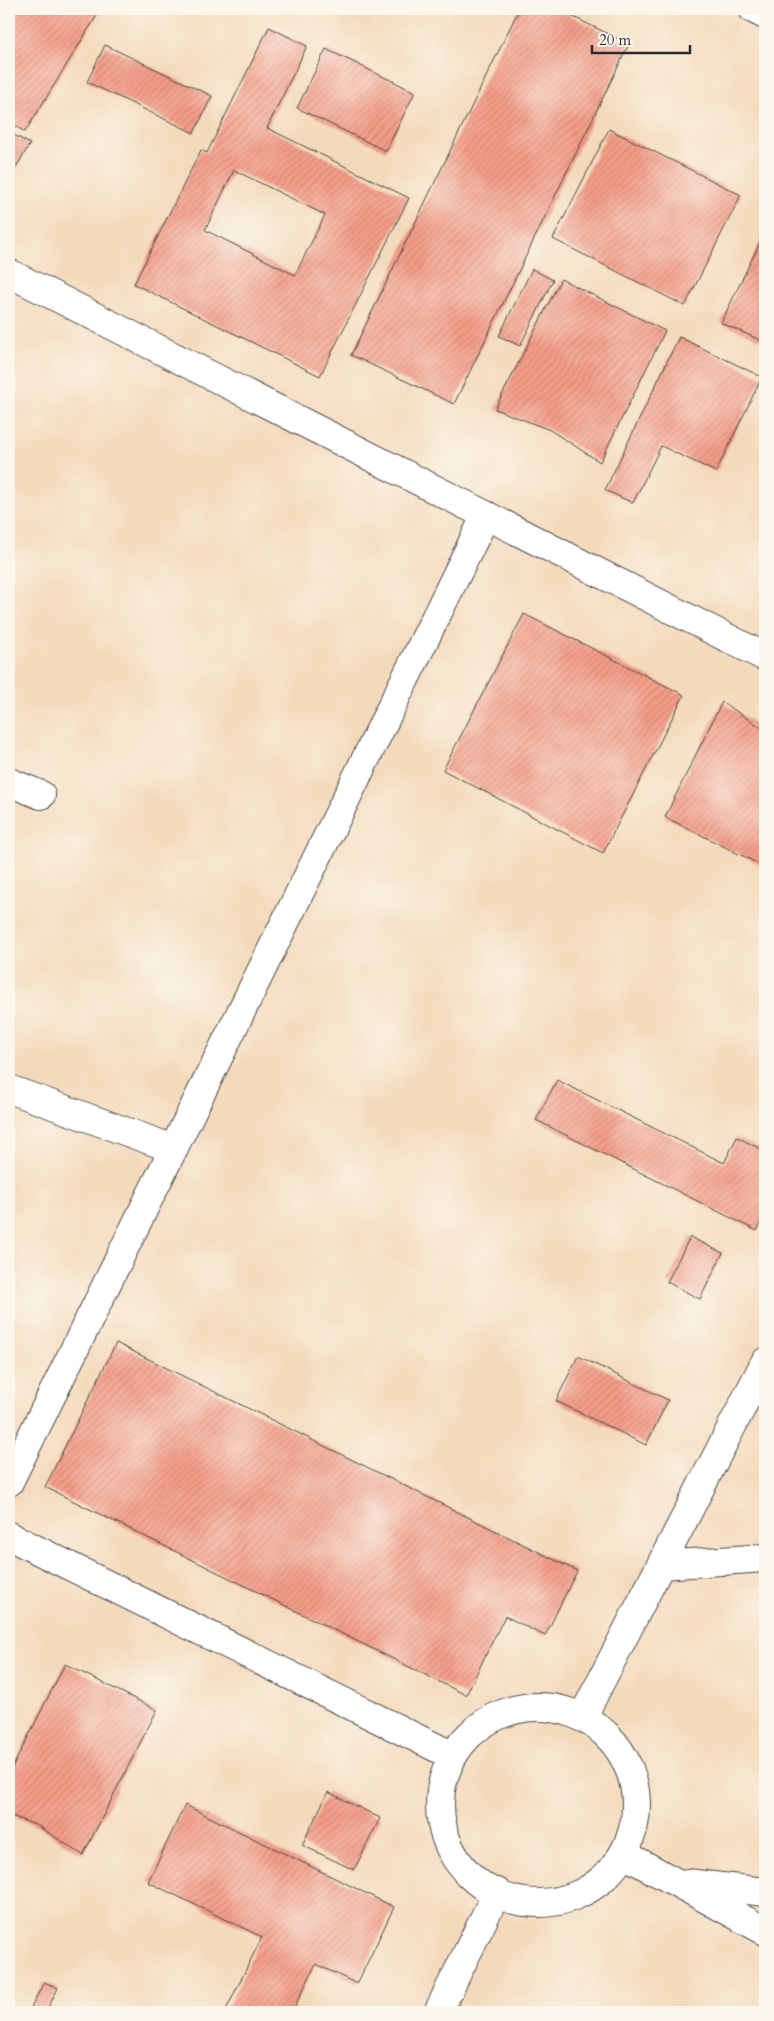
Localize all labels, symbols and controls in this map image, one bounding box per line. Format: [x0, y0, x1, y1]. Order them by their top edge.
scale bar [592, 22, 689, 54]
text: 20 m [599, 30, 631, 50]

